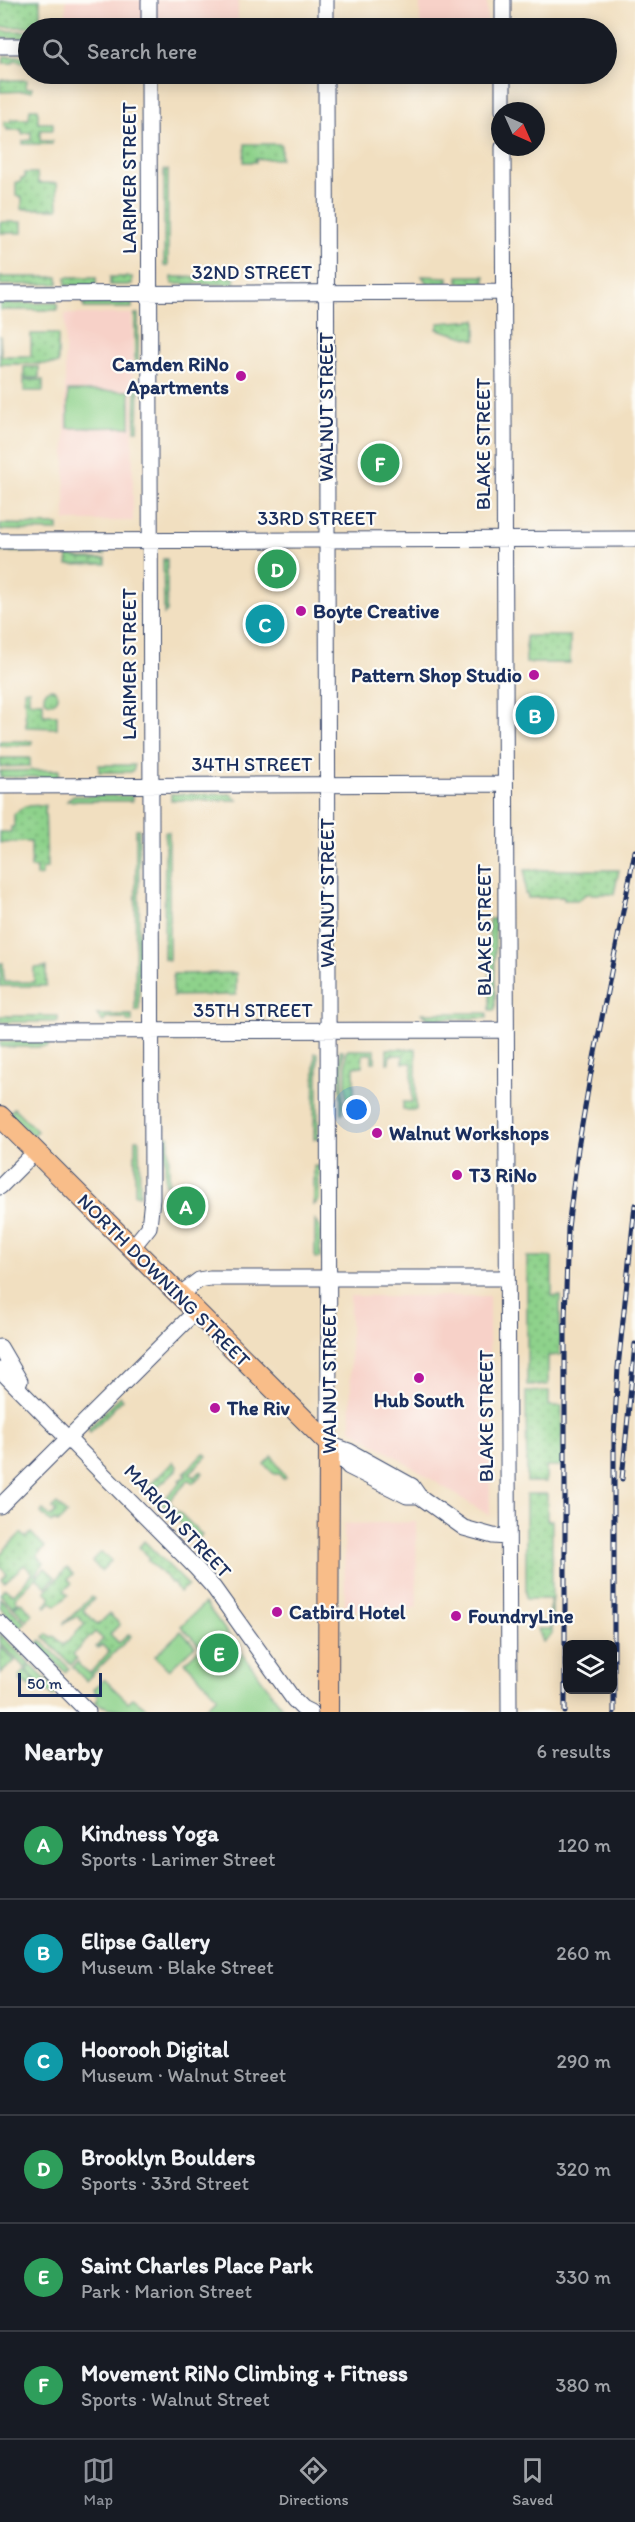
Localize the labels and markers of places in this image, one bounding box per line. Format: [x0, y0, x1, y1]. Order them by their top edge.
place label: Camden RiNo Apartments [112, 352, 229, 400]
marker: Camden RiNo Apartments [234, 369, 248, 383]
pin: F [360, 440, 400, 486]
pin: D [258, 546, 296, 592]
place label: Boyte Creative [313, 599, 440, 624]
pin: C [246, 602, 284, 646]
marker: Boyte Creative [294, 604, 308, 618]
place label: Pattern Shop Studio [351, 663, 522, 688]
marker: Pattern Shop Studio [527, 668, 541, 682]
pin: B [516, 692, 554, 738]
place label: Walnut Workshops [389, 1121, 549, 1146]
marker: Walnut Workshops [370, 1126, 384, 1140]
place label: T3 RiNo [468, 1163, 537, 1187]
marker: T3 RiNo [450, 1168, 464, 1182]
pin: A [166, 1184, 206, 1228]
marker: Hub South [412, 1371, 426, 1385]
place label: Hub South [374, 1388, 465, 1412]
place label: The Riv [226, 1396, 291, 1420]
marker: The Riv [208, 1401, 222, 1415]
place label: Catbird Hotel [289, 1600, 406, 1624]
place label: FoundryLine [468, 1604, 574, 1629]
marker: Catbird Hotel [270, 1605, 284, 1619]
marker: FoundryLine [449, 1609, 463, 1623]
pin: E [200, 1630, 238, 1676]

